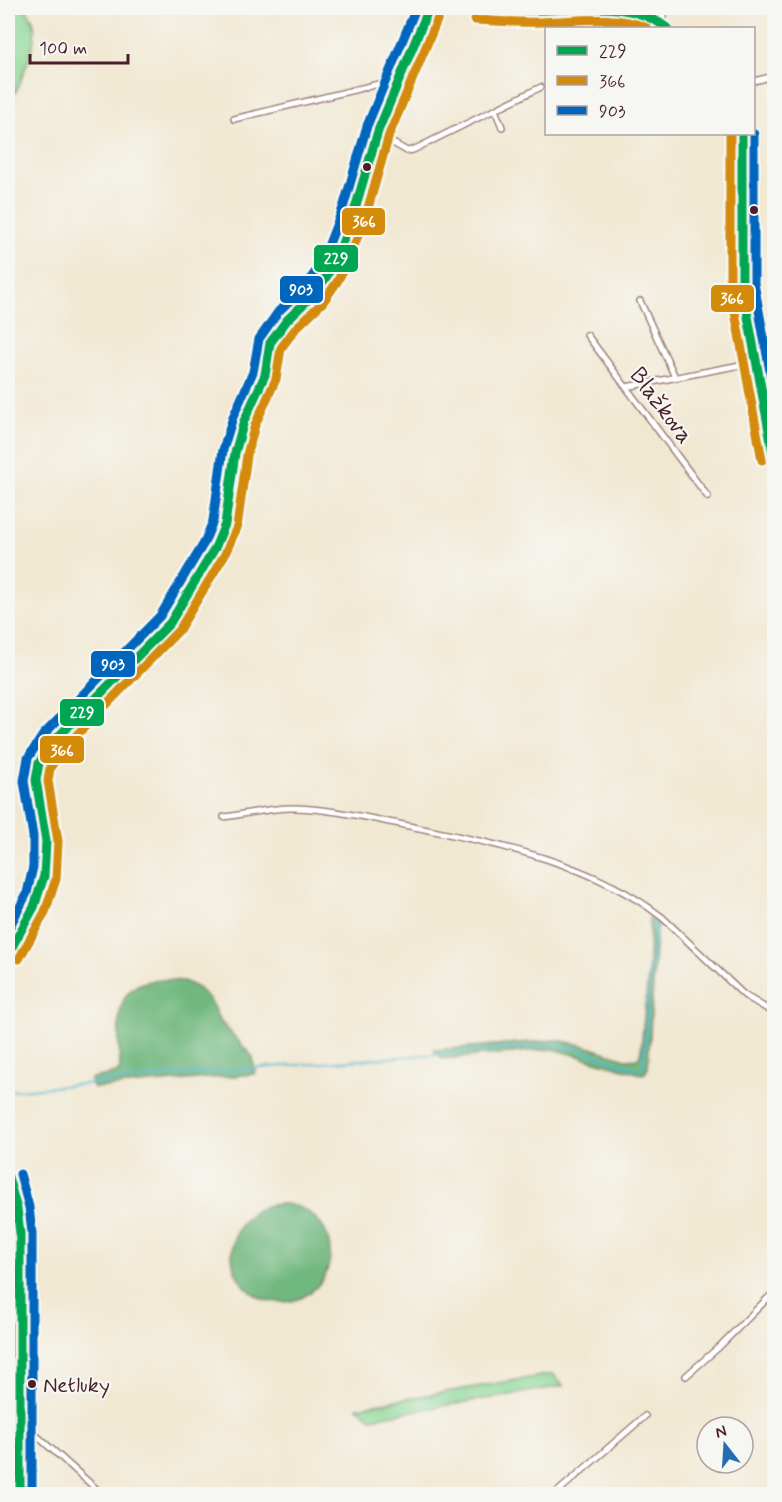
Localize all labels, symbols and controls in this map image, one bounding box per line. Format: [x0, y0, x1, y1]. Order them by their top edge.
scale bar [30, 27, 128, 65]
legend [545, 27, 755, 135]
text: 100 m [39, 37, 87, 61]
text: 229 [599, 40, 627, 64]
text: 366 [599, 70, 626, 94]
text: 903 [599, 100, 625, 124]
unlabelled marker [361, 161, 373, 173]
unlabelled marker [748, 204, 760, 216]
line badge: 366 [341, 207, 386, 236]
text: 366 [352, 212, 376, 233]
line badge: 229 [313, 244, 359, 273]
text: 229 [324, 249, 348, 270]
line badge: 903 [279, 275, 324, 304]
text: 903 [289, 280, 313, 301]
line badge: 366 [710, 284, 755, 313]
text: 366 [720, 289, 744, 310]
street label: Blažkova [622, 361, 700, 451]
line badge: 903 [90, 650, 136, 678]
text: 903 [101, 655, 125, 676]
line badge: 229 [59, 698, 105, 727]
text: 229 [70, 703, 94, 724]
line badge: 366 [39, 735, 85, 764]
text: 366 [50, 741, 74, 762]
place label: Netluky [43, 1372, 110, 1400]
marker: Netluky [26, 1378, 38, 1390]
north arrow [695, 1415, 755, 1475]
text: N [713, 1420, 729, 1444]

